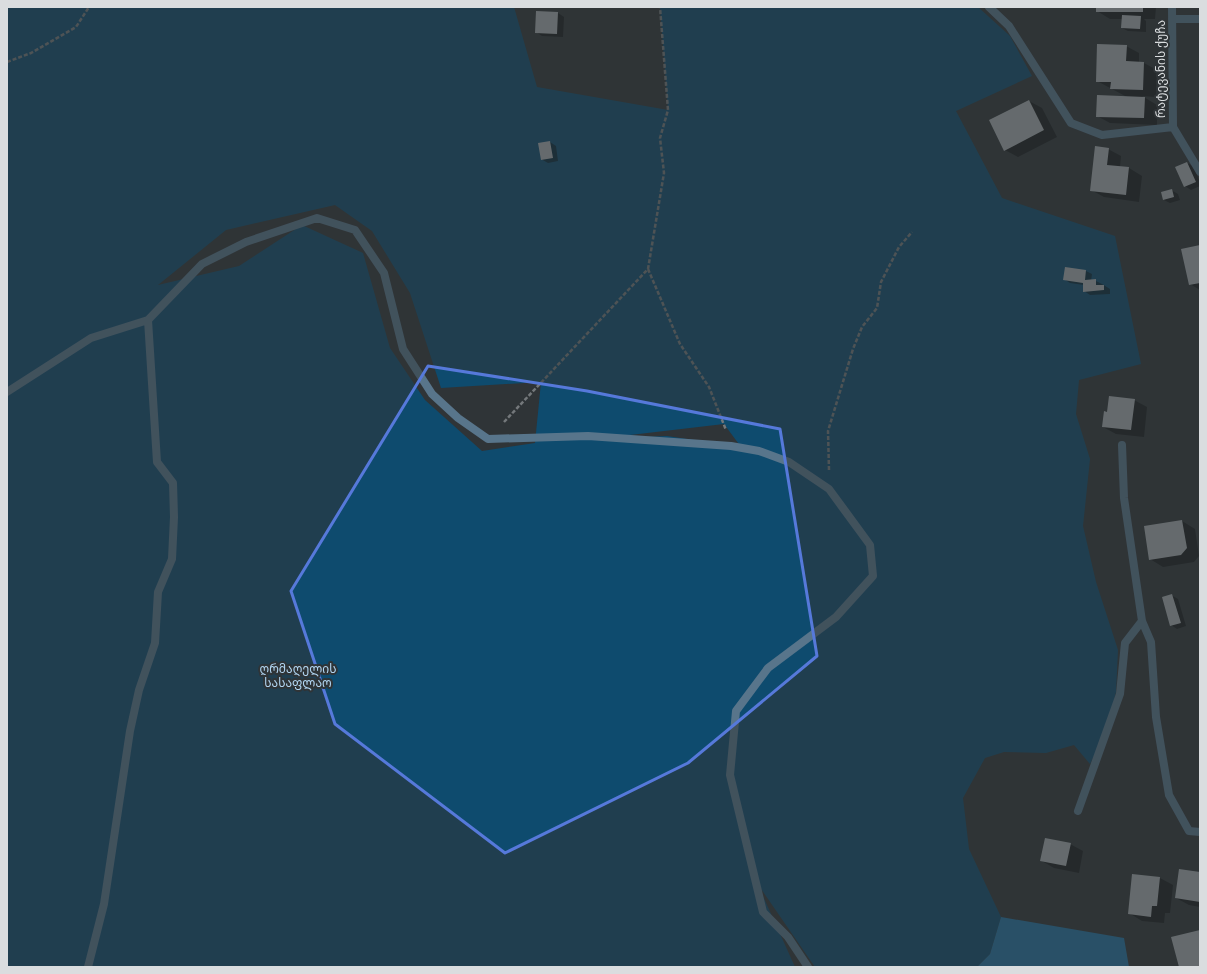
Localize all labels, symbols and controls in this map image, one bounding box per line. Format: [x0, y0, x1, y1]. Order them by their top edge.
street label: რატევანის ქუჩა [1154, 20, 1168, 118]
park label: ღრმაღელის სასაფლაო [260, 662, 336, 691]

